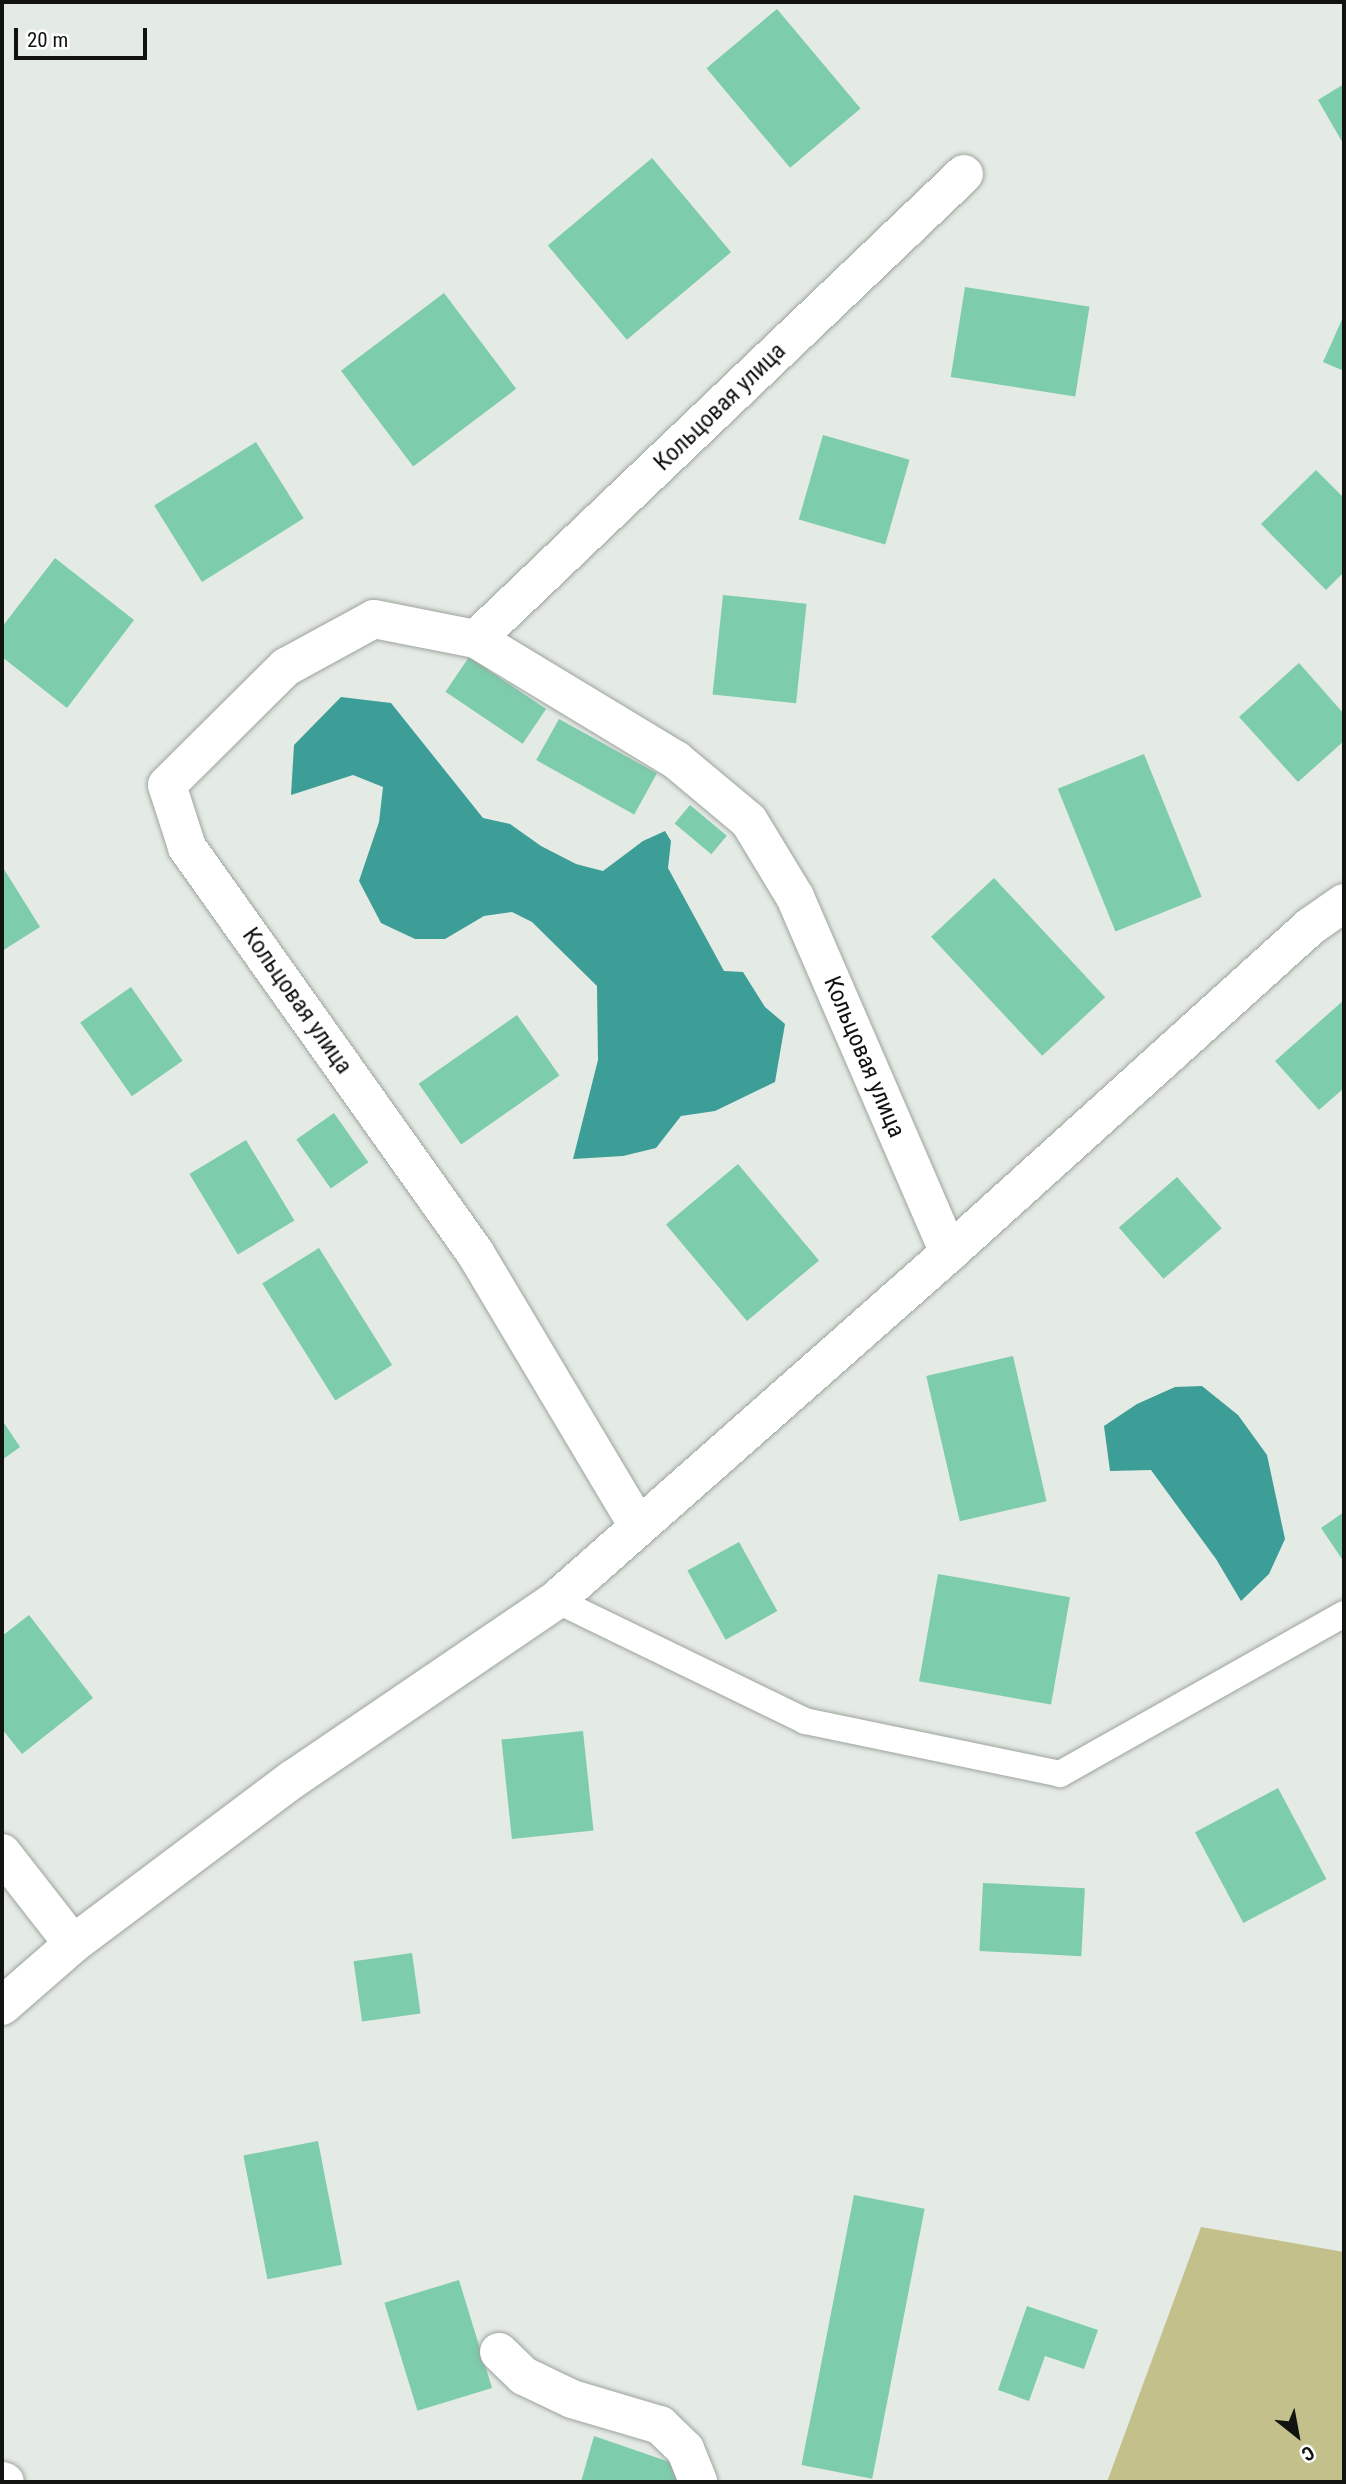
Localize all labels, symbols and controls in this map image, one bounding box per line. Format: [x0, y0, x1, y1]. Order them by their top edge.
scale bar [18, 14, 150, 58]
text: 20 m [27, 28, 68, 52]
street label: Кольцовая улица [648, 337, 792, 477]
street label: Кольцовая улица [236, 922, 358, 1080]
street label: Кольцовая улица [817, 972, 911, 1142]
north arrow [1262, 2400, 1332, 2470]
text: С [1298, 2441, 1319, 2466]

